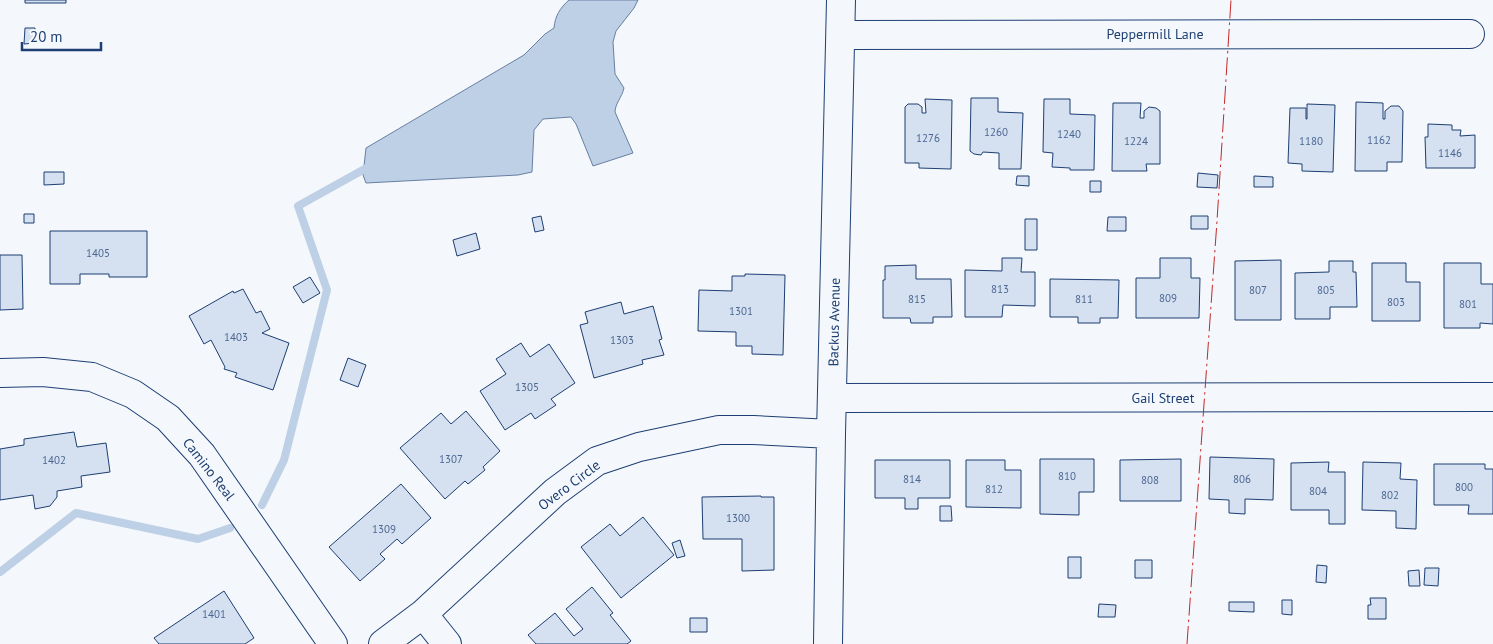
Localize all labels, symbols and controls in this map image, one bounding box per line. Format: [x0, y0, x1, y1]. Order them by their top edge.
scale bar [22, 20, 101, 52]
street label: Peppermill Lane [1106, 25, 1204, 43]
text: 20 m [30, 27, 63, 46]
house number: 1260 [984, 125, 1008, 139]
house number: 1240 [1057, 127, 1081, 141]
house number: 1276 [916, 131, 940, 145]
house number: 1162 [1367, 133, 1391, 147]
house number: 1224 [1124, 134, 1148, 148]
house number: 1180 [1299, 134, 1323, 148]
house number: 1146 [1438, 146, 1462, 160]
house number: 1405 [86, 246, 110, 260]
street label: Backus Avenue [824, 278, 844, 366]
house number: 813 [991, 282, 1009, 296]
house number: 807 [1249, 283, 1267, 297]
house number: 805 [1317, 283, 1335, 297]
house number: 809 [1159, 291, 1177, 305]
house number: 815 [908, 292, 926, 306]
house number: 811 [1075, 292, 1093, 306]
house number: 803 [1387, 295, 1405, 309]
house number: 801 [1459, 297, 1477, 311]
house number: 1301 [729, 304, 753, 318]
house number: 1403 [224, 330, 248, 344]
house number: 1303 [610, 333, 634, 347]
house number: 1305 [515, 380, 539, 394]
street label: Gail Street [1132, 389, 1195, 407]
street label: Camino Real [179, 434, 239, 504]
house number: 1307 [439, 452, 463, 466]
house number: 1402 [42, 453, 66, 467]
street label: Overo Circle [534, 456, 604, 514]
house number: 810 [1058, 469, 1076, 483]
house number: 814 [903, 472, 921, 486]
house number: 806 [1233, 472, 1251, 486]
house number: 808 [1141, 473, 1159, 487]
house number: 800 [1455, 480, 1473, 494]
house number: 812 [985, 482, 1003, 496]
house number: 804 [1309, 484, 1327, 498]
house number: 802 [1381, 488, 1399, 502]
house number: 1300 [726, 511, 750, 525]
house number: 1309 [372, 522, 396, 536]
house number: 1401 [202, 607, 226, 621]

